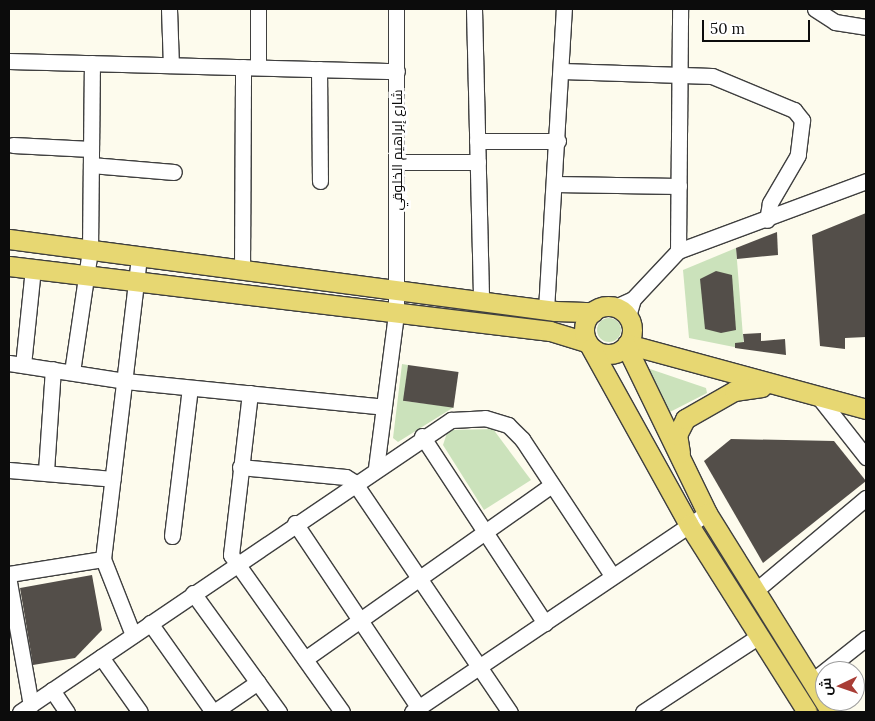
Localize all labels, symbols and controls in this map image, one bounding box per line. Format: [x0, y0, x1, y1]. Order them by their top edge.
scale bar [705, 10, 812, 42]
text: 50 m [710, 19, 745, 38]
street label: شارع إبراهيم الخلوقي [389, 90, 405, 210]
north arrow [815, 661, 865, 711]
text: ش [817, 677, 835, 696]

